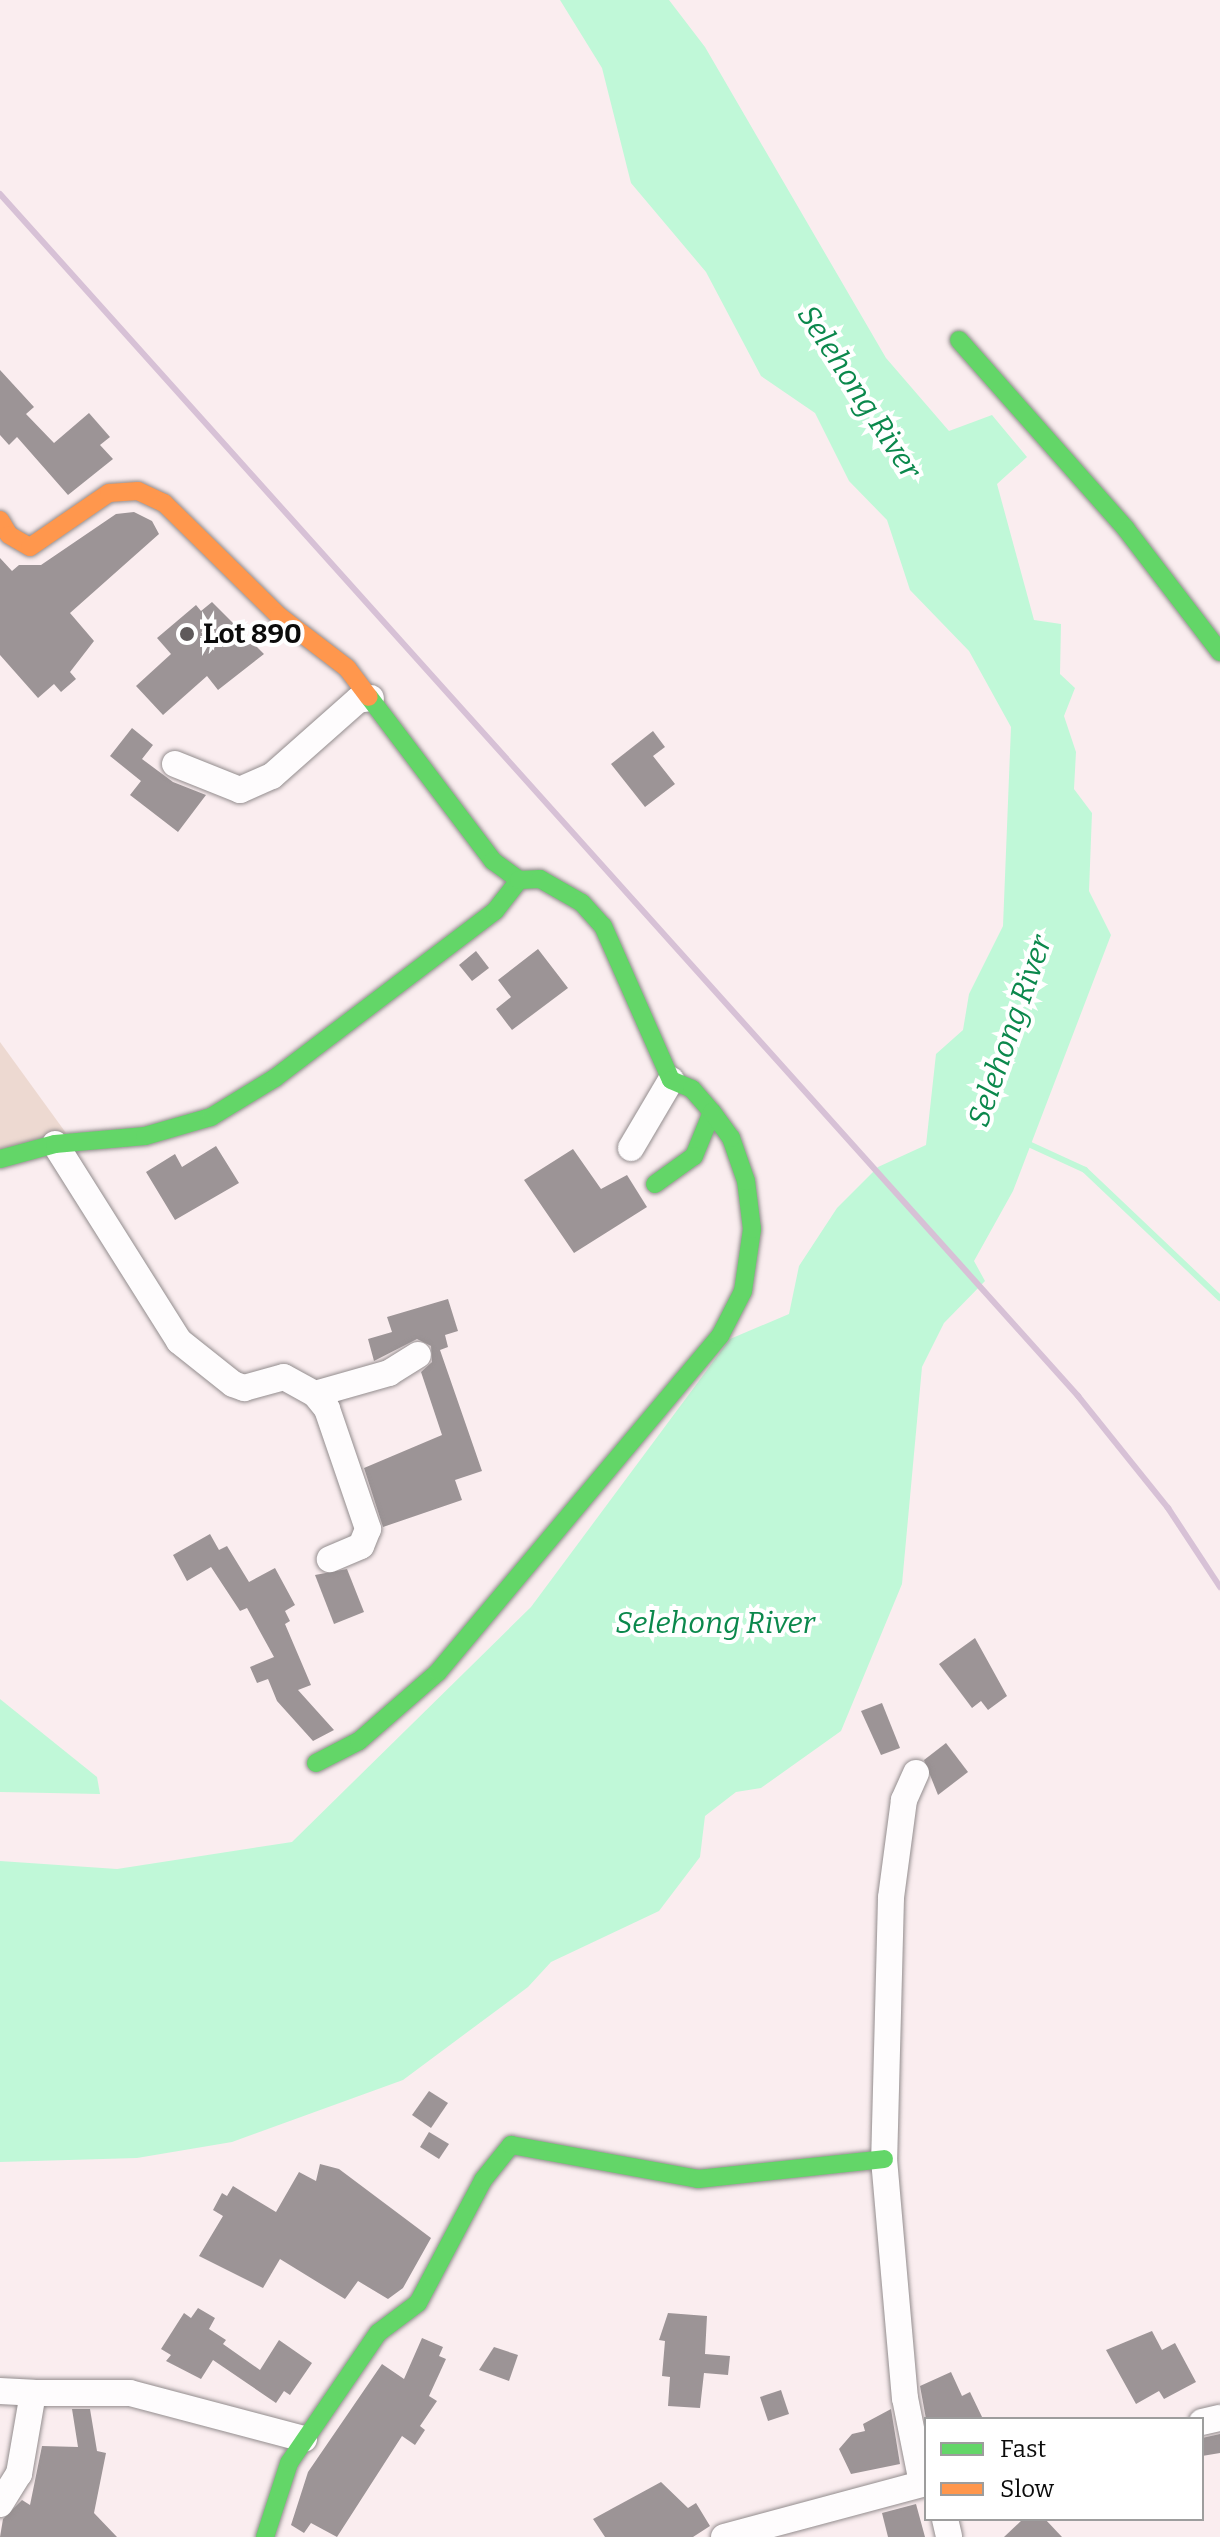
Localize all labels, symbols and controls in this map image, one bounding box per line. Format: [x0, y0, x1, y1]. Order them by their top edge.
water label: Selehong River [790, 299, 928, 485]
place label: Lot 890 [203, 617, 302, 651]
marker: Lot 890 [178, 625, 196, 643]
water label: Selehong River [961, 931, 1059, 1131]
water label: Selehong River [615, 1605, 815, 1641]
legend [924, 2417, 1204, 2521]
text: Fast [1000, 2435, 1046, 2463]
text: Slow [1000, 2475, 1054, 2503]

